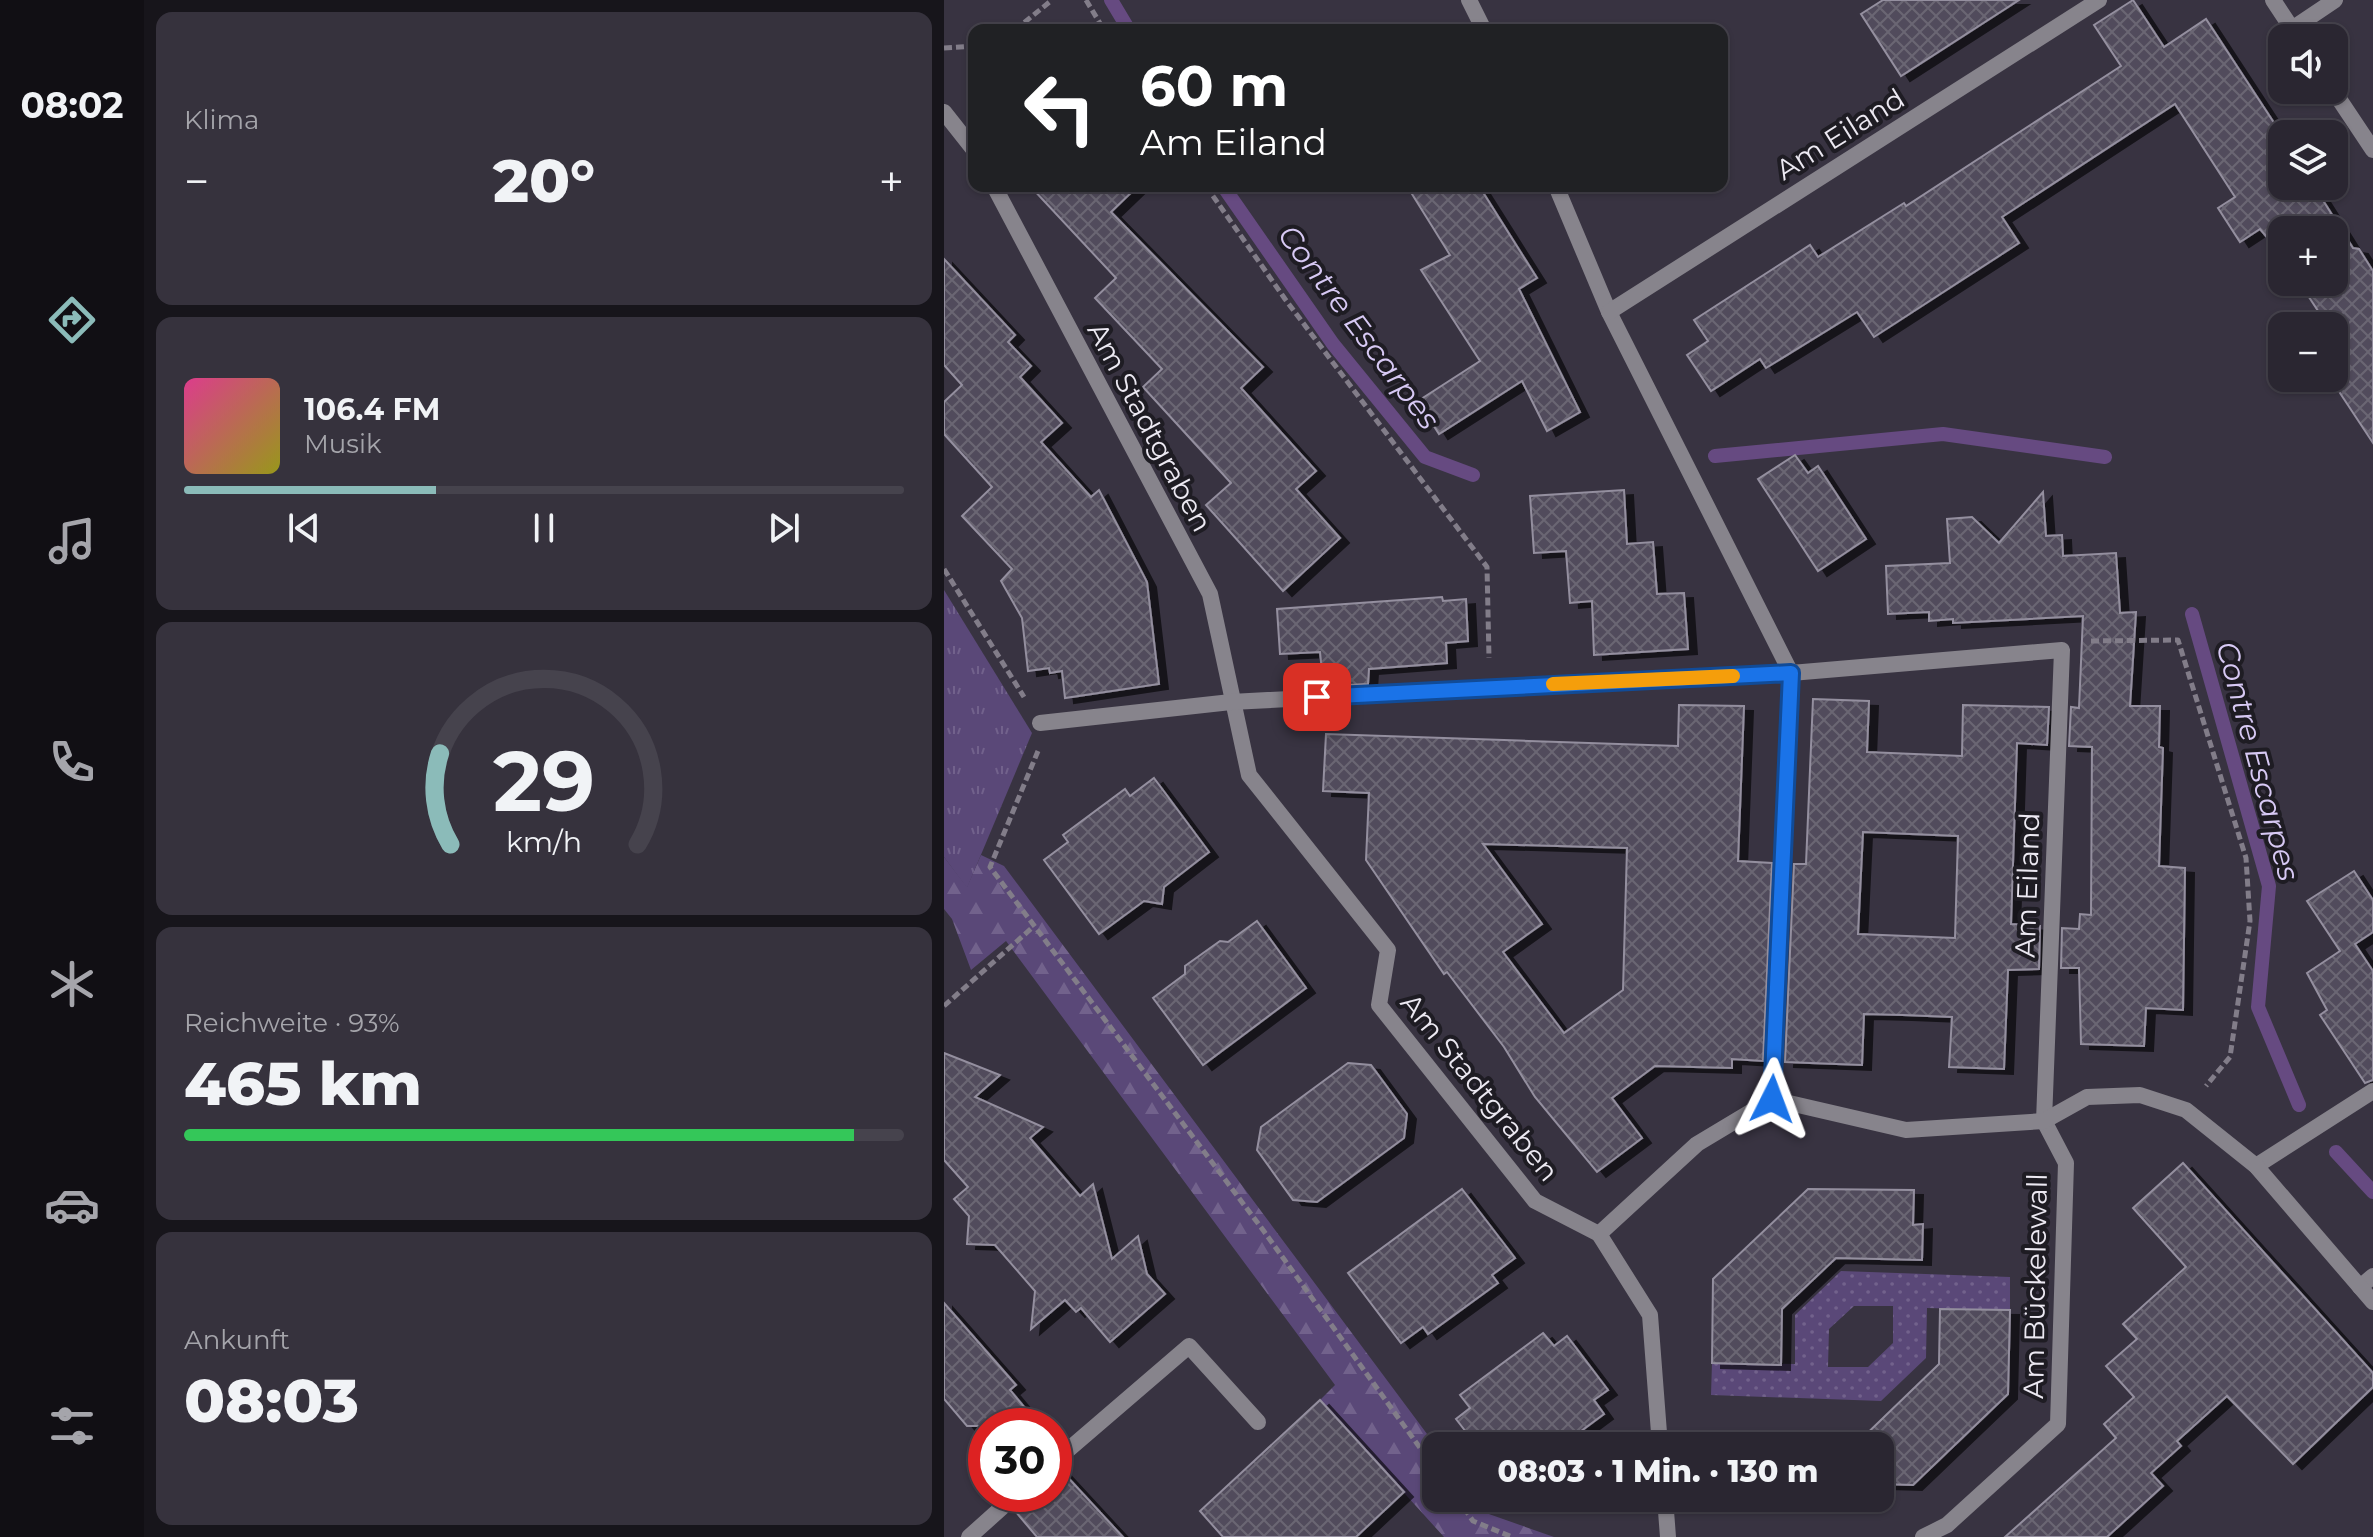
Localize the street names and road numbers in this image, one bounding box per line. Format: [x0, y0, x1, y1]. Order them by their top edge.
street label: Am Eiland [1769, 81, 1911, 187]
street label: Am Stadtgraben [1081, 317, 1219, 537]
street label: Am Eiland [2007, 812, 2047, 958]
street label: Am Stadtgraben [1394, 986, 1566, 1188]
street label: Am Bückelewall [2016, 1173, 2054, 1399]

